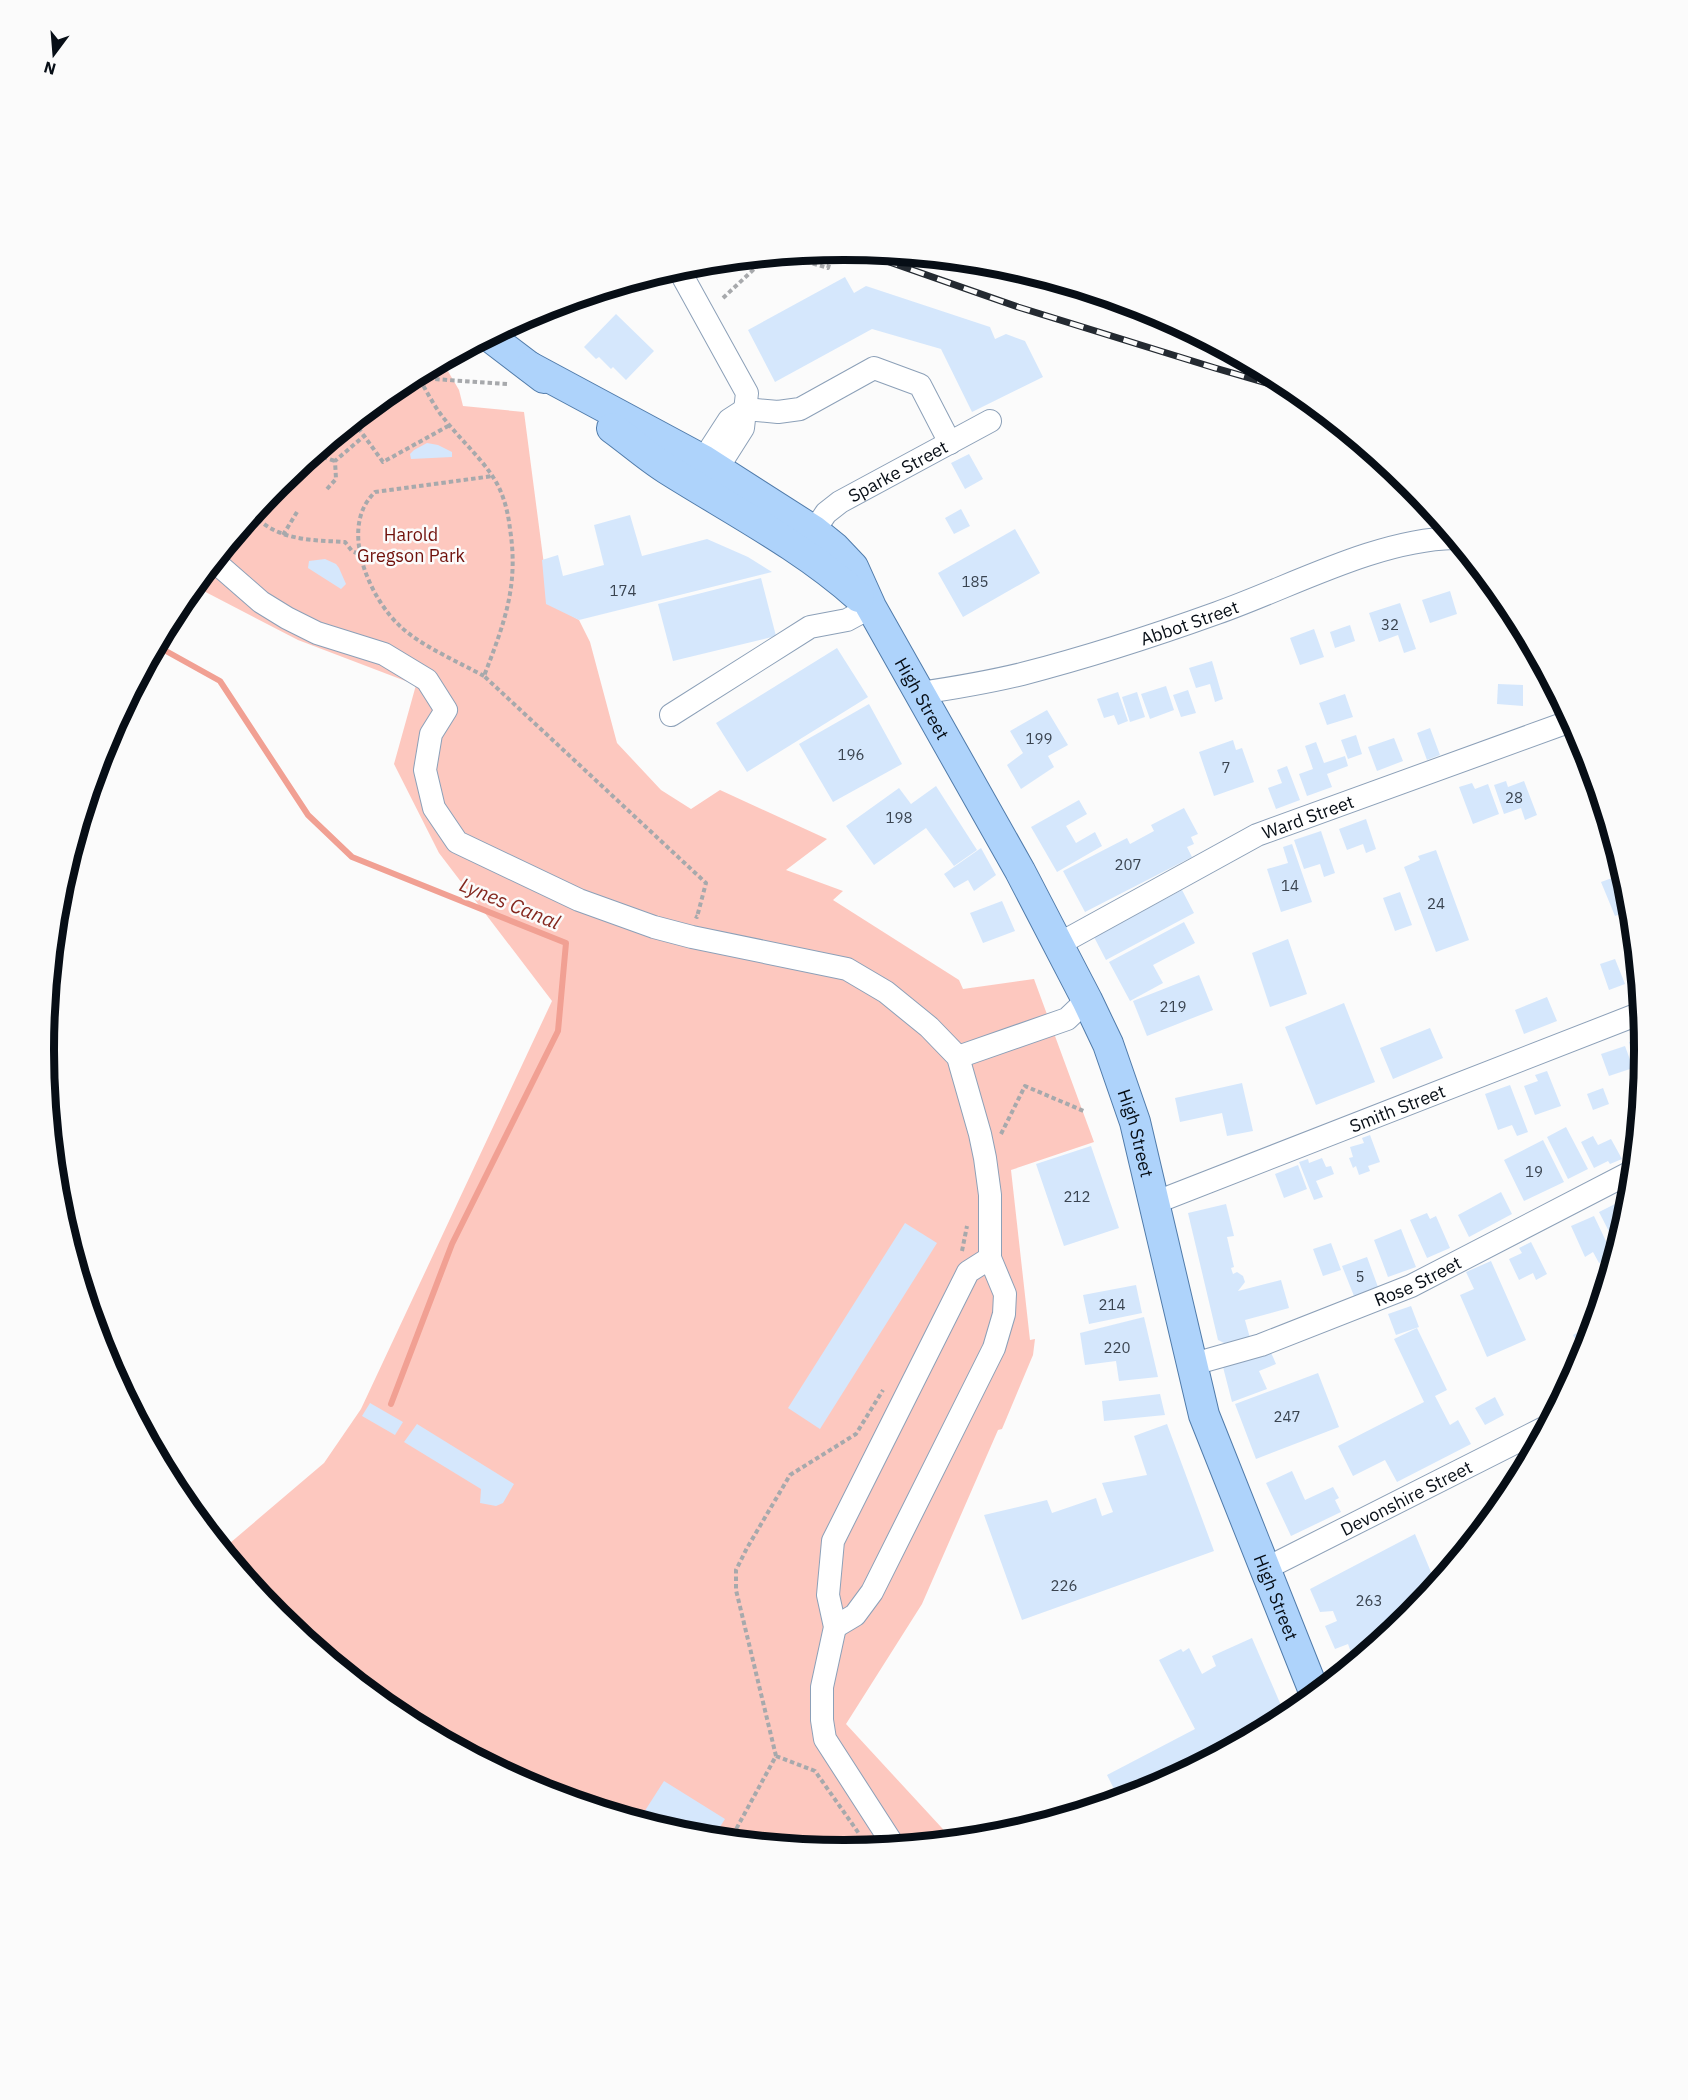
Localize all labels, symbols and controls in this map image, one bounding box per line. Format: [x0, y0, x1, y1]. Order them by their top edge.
north arrow [24, 24, 84, 84]
text: N [42, 57, 58, 80]
street label: Sparke Street [844, 435, 952, 507]
park label: Harold Gregson Park [357, 523, 466, 567]
house number: 185 [961, 572, 989, 591]
house number: 174 [609, 581, 637, 600]
street label: Abbot Street [1137, 595, 1242, 650]
house number: 32 [1381, 615, 1399, 634]
street label: High Street [890, 653, 955, 743]
house number: 199 [1025, 729, 1053, 748]
house number: 196 [837, 745, 865, 764]
house number: 7 [1221, 758, 1231, 777]
house number: 28 [1505, 788, 1523, 807]
street label: Ward Street [1259, 789, 1357, 844]
house number: 198 [885, 808, 913, 827]
house number: 207 [1114, 855, 1142, 874]
water label: Lynes Canal [456, 871, 565, 936]
house number: 14 [1281, 876, 1299, 895]
house number: 24 [1427, 894, 1445, 913]
house number: 219 [1159, 997, 1187, 1016]
street label: Smith Street [1346, 1079, 1448, 1137]
street label: High Street [1113, 1086, 1159, 1179]
house number: 19 [1525, 1162, 1543, 1181]
house number: 212 [1063, 1187, 1091, 1206]
street label: Rose Street [1371, 1251, 1465, 1311]
house number: 5 [1355, 1267, 1365, 1286]
house number: 214 [1098, 1295, 1126, 1314]
house number: 220 [1103, 1338, 1131, 1357]
house number: 247 [1273, 1407, 1301, 1426]
street label: Devonshire Street [1336, 1455, 1476, 1541]
street label: High Street [1249, 1551, 1304, 1643]
house number: 226 [1050, 1576, 1078, 1595]
house number: 263 [1355, 1591, 1383, 1610]

